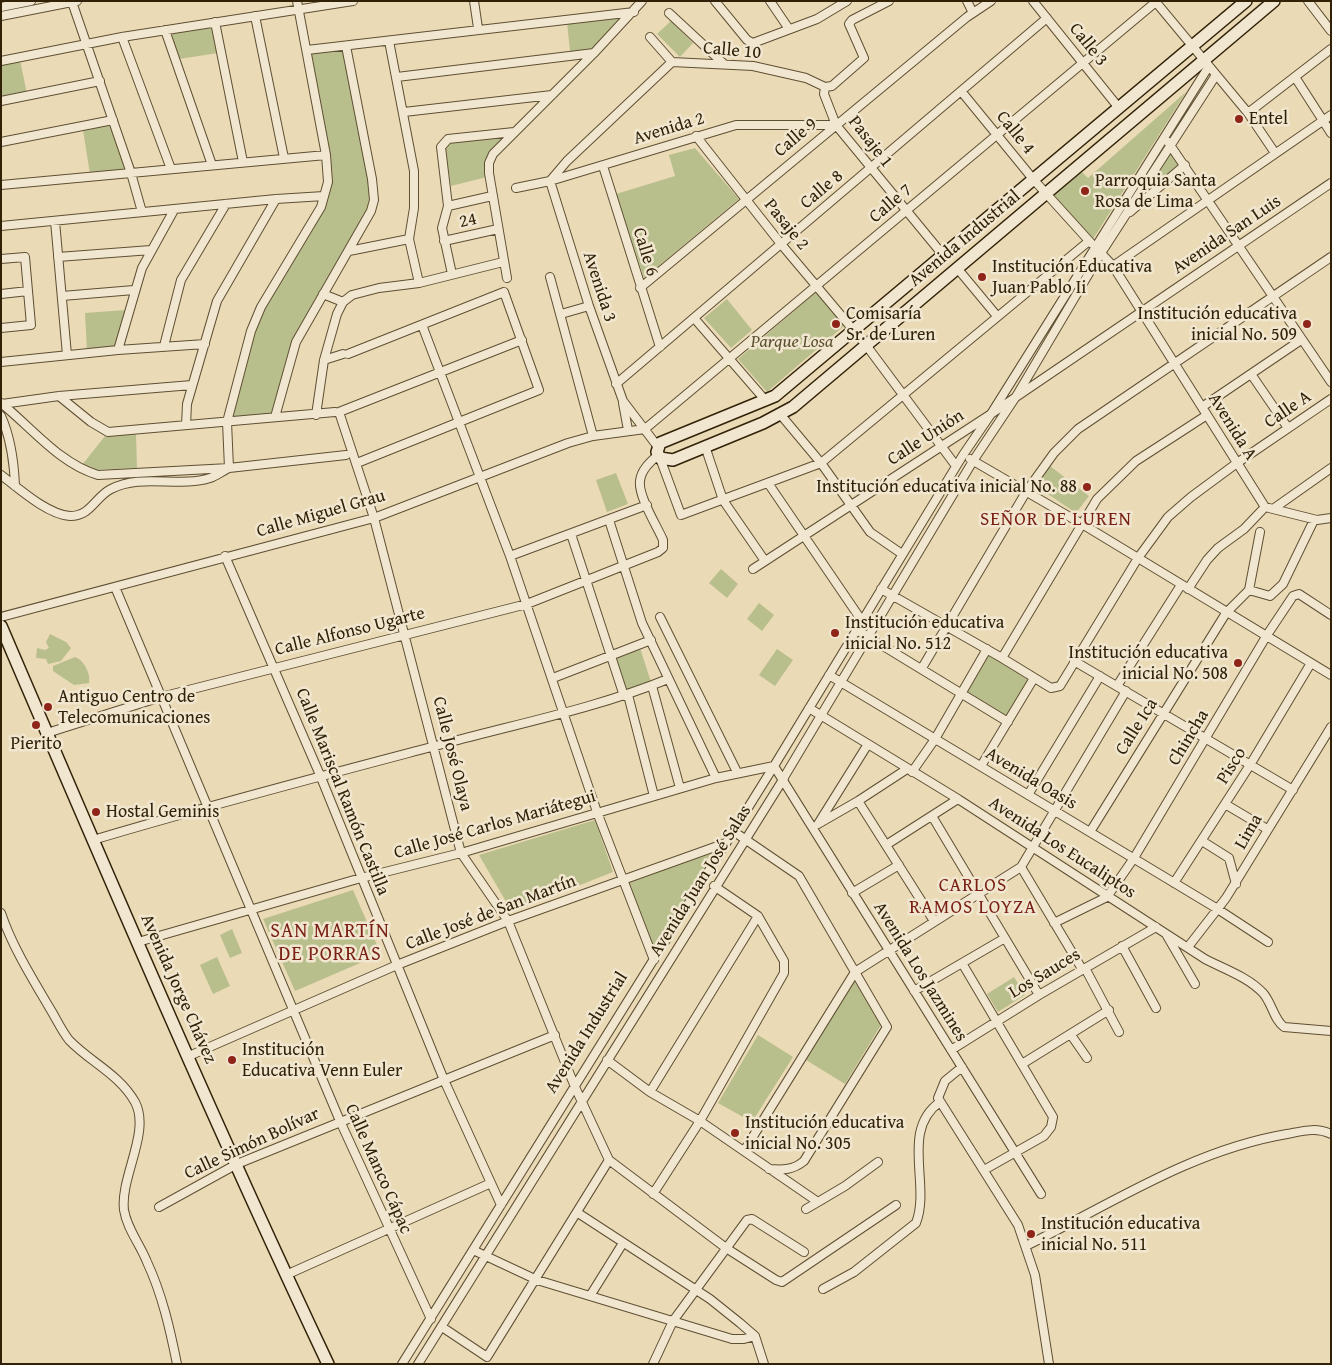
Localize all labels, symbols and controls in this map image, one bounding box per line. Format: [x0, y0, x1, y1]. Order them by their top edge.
street label: Calle 3 [1064, 19, 1112, 71]
street label: Calle 10 [702, 38, 762, 64]
street label: Calle 4 [991, 107, 1039, 159]
street label: Avenida 2 [631, 108, 707, 150]
place label: Entel [1249, 108, 1288, 130]
street label: Pasaje 1 [843, 112, 897, 172]
marker: Entel [1233, 113, 1245, 125]
street label: Calle 9 [770, 114, 822, 162]
street label: Calle 8 [796, 166, 848, 214]
place label: Parroquia Santa Rosa de Lima [1095, 170, 1216, 212]
street label: Calle 7 [865, 180, 917, 228]
marker: Parroquia Santa Rosa de Lima [1079, 185, 1091, 197]
street label: Avenida Industrial [905, 186, 1025, 292]
street label: Avenida San Luis [1169, 191, 1285, 279]
street label: Pasaje 2 [759, 195, 813, 255]
street label: 24 [457, 209, 479, 233]
street label: Calle 6 [627, 225, 663, 279]
street label: Avenida 3 [577, 249, 621, 325]
place label: Institución Educativa Juan Pablo Ii [992, 256, 1152, 298]
marker: Institución Educativa Juan Pablo Ii [976, 271, 988, 283]
place label: Comisaría Sr. de Luren [846, 303, 935, 346]
place label: Institución educativa inicial No. 509 [1138, 303, 1297, 346]
marker: Comisaría Sr. de Luren [830, 318, 842, 330]
marker: Institución educativa inicial No. 509 [1301, 318, 1313, 330]
park label: Parque Losa [751, 331, 833, 353]
street label: Calle A [1261, 387, 1315, 433]
street label: Avenida A [1203, 389, 1261, 465]
street label: Calle Unión [884, 405, 968, 471]
place label: Institución educativa inicial No. 88 [816, 476, 1077, 498]
marker: Institución educativa inicial No. 88 [1081, 481, 1093, 493]
street label: Calle Miguel Grau [254, 485, 388, 543]
district label: SEÑOR DE LUREN [978, 509, 1134, 531]
street label: Calle Alfonso Ugarte [273, 603, 427, 661]
place label: Institución educativa inicial No. 512 [845, 612, 1004, 654]
marker: Institución educativa inicial No. 512 [829, 627, 841, 639]
place label: Institución educativa inicial No. 508 [1069, 642, 1228, 684]
marker: Institución educativa inicial No. 508 [1232, 657, 1244, 669]
street label: Calle Mariscal Ramón Castilla [291, 685, 393, 899]
place label: Antiguo Centro de Telecomunicaciones [58, 686, 211, 729]
street label: Calle José Olaya [427, 695, 477, 813]
street label: Calle Ica [1111, 695, 1163, 759]
marker: Antiguo Centro de Telecomunicaciones [42, 701, 54, 713]
street label: Chincha [1164, 706, 1214, 770]
marker: Pierito [30, 719, 42, 731]
place label: Pierito [10, 733, 62, 755]
street label: Avenida Oasis [981, 743, 1081, 815]
street label: Pisco [1212, 744, 1252, 788]
street label: Calle José Carlos Mariátegui [392, 786, 598, 864]
street label: Avenida Los Eucaliptos [984, 792, 1140, 904]
place label: Hostal Geminis [106, 801, 219, 823]
street label: Avenida Juan José Salas [646, 801, 756, 961]
marker: Hostal Geminis [90, 806, 102, 818]
street label: Lima [1230, 811, 1268, 853]
street label: Calle José de San Martín [403, 871, 579, 955]
district label: CARLOS RAMOS LOYZA [908, 875, 1038, 919]
street label: Avenida Los Jazmines [868, 898, 972, 1046]
street label: Avenida Jorge Chávez [135, 911, 221, 1067]
district label: SAN MARTÍN DE PORRAS [269, 920, 391, 967]
street label: Los Sauces [1005, 944, 1085, 1004]
street label: Avenida Industrial [541, 968, 633, 1098]
place label: Institución Educativa Venn Euler [242, 1039, 403, 1082]
marker: Institución Educativa Venn Euler [226, 1054, 238, 1066]
street label: Calle Manco Cápac [340, 1101, 416, 1237]
street label: Calle Simón Bolívar [181, 1103, 323, 1185]
place label: Institución educativa inicial No. 305 [745, 1112, 904, 1154]
marker: Institución educativa inicial No. 305 [729, 1127, 741, 1139]
place label: Institución educativa inicial No. 511 [1041, 1213, 1200, 1256]
marker: Institución educativa inicial No. 511 [1025, 1228, 1037, 1240]

